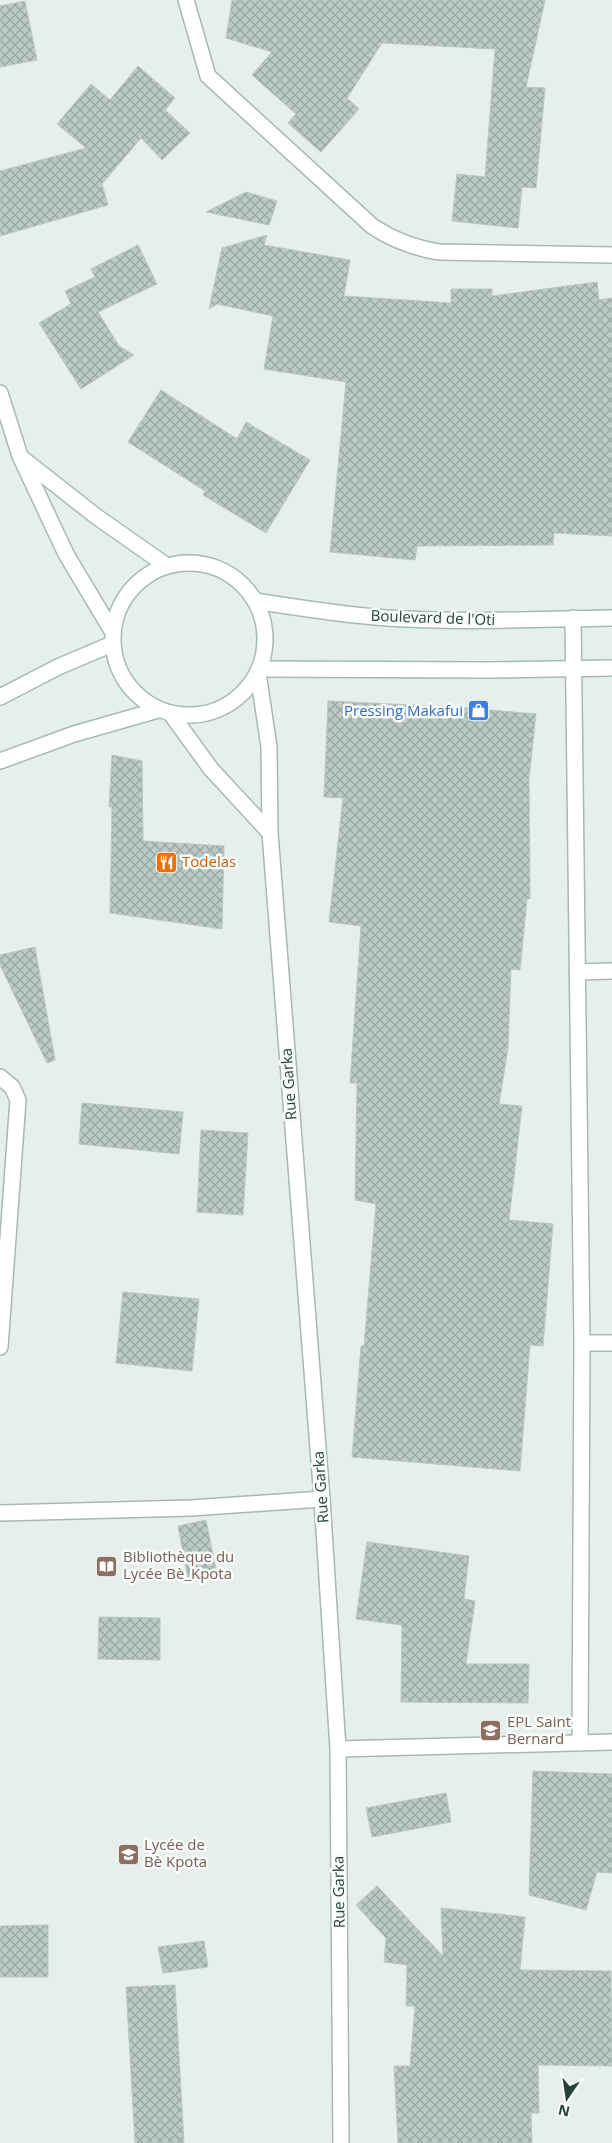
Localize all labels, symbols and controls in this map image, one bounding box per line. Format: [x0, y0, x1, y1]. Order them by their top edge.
street label: Boulevard de l'Oti [370, 605, 496, 629]
shop icon: Pressing Makafui [467, 699, 491, 723]
place label: Pressing Makafui [344, 700, 463, 720]
restaurant icon: Todelas [154, 850, 178, 874]
place label: Todelas [182, 851, 236, 871]
street label: Rue Garka [276, 1047, 301, 1121]
street label: Rue Garka [308, 1450, 333, 1524]
place label: Bibliothèque du Lycée Bè_Kpota [123, 1546, 234, 1583]
library icon: Bibliothèque du Lycée Bè_Kpota [95, 1554, 119, 1578]
place label: EPL Saint Bernard [507, 1711, 571, 1748]
school or university icon: EPL Saint Bernard [479, 1719, 503, 1743]
place label: Lycée de Bè Kpota [144, 1834, 207, 1871]
school or university icon: Lycée de Bè Kpota [116, 1842, 140, 1866]
street label: Rue Garka [327, 1856, 349, 1928]
north arrow [542, 2073, 592, 2123]
text: N [556, 2101, 572, 2122]

